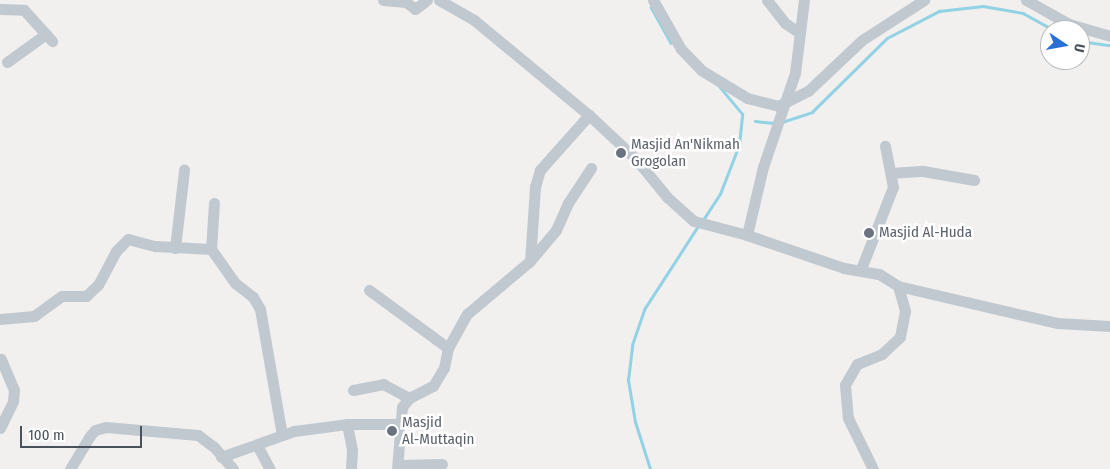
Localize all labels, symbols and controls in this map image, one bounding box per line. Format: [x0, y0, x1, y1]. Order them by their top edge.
north arrow [1040, 20, 1090, 70]
text: U [1070, 42, 1088, 54]
place label: Masjid An'Nikmah Grogolan [631, 135, 740, 170]
marker: Masjid An'Nikmah Grogolan [615, 147, 627, 159]
place label: Masjid Al-Huda [879, 224, 972, 242]
marker: Masjid Al-Huda [863, 227, 875, 239]
place label: Masjid Al-Muttaqin [402, 413, 475, 448]
scale bar [22, 416, 145, 448]
marker: Masjid Al-Muttaqin [386, 425, 398, 437]
text: 100 m [28, 426, 65, 444]

